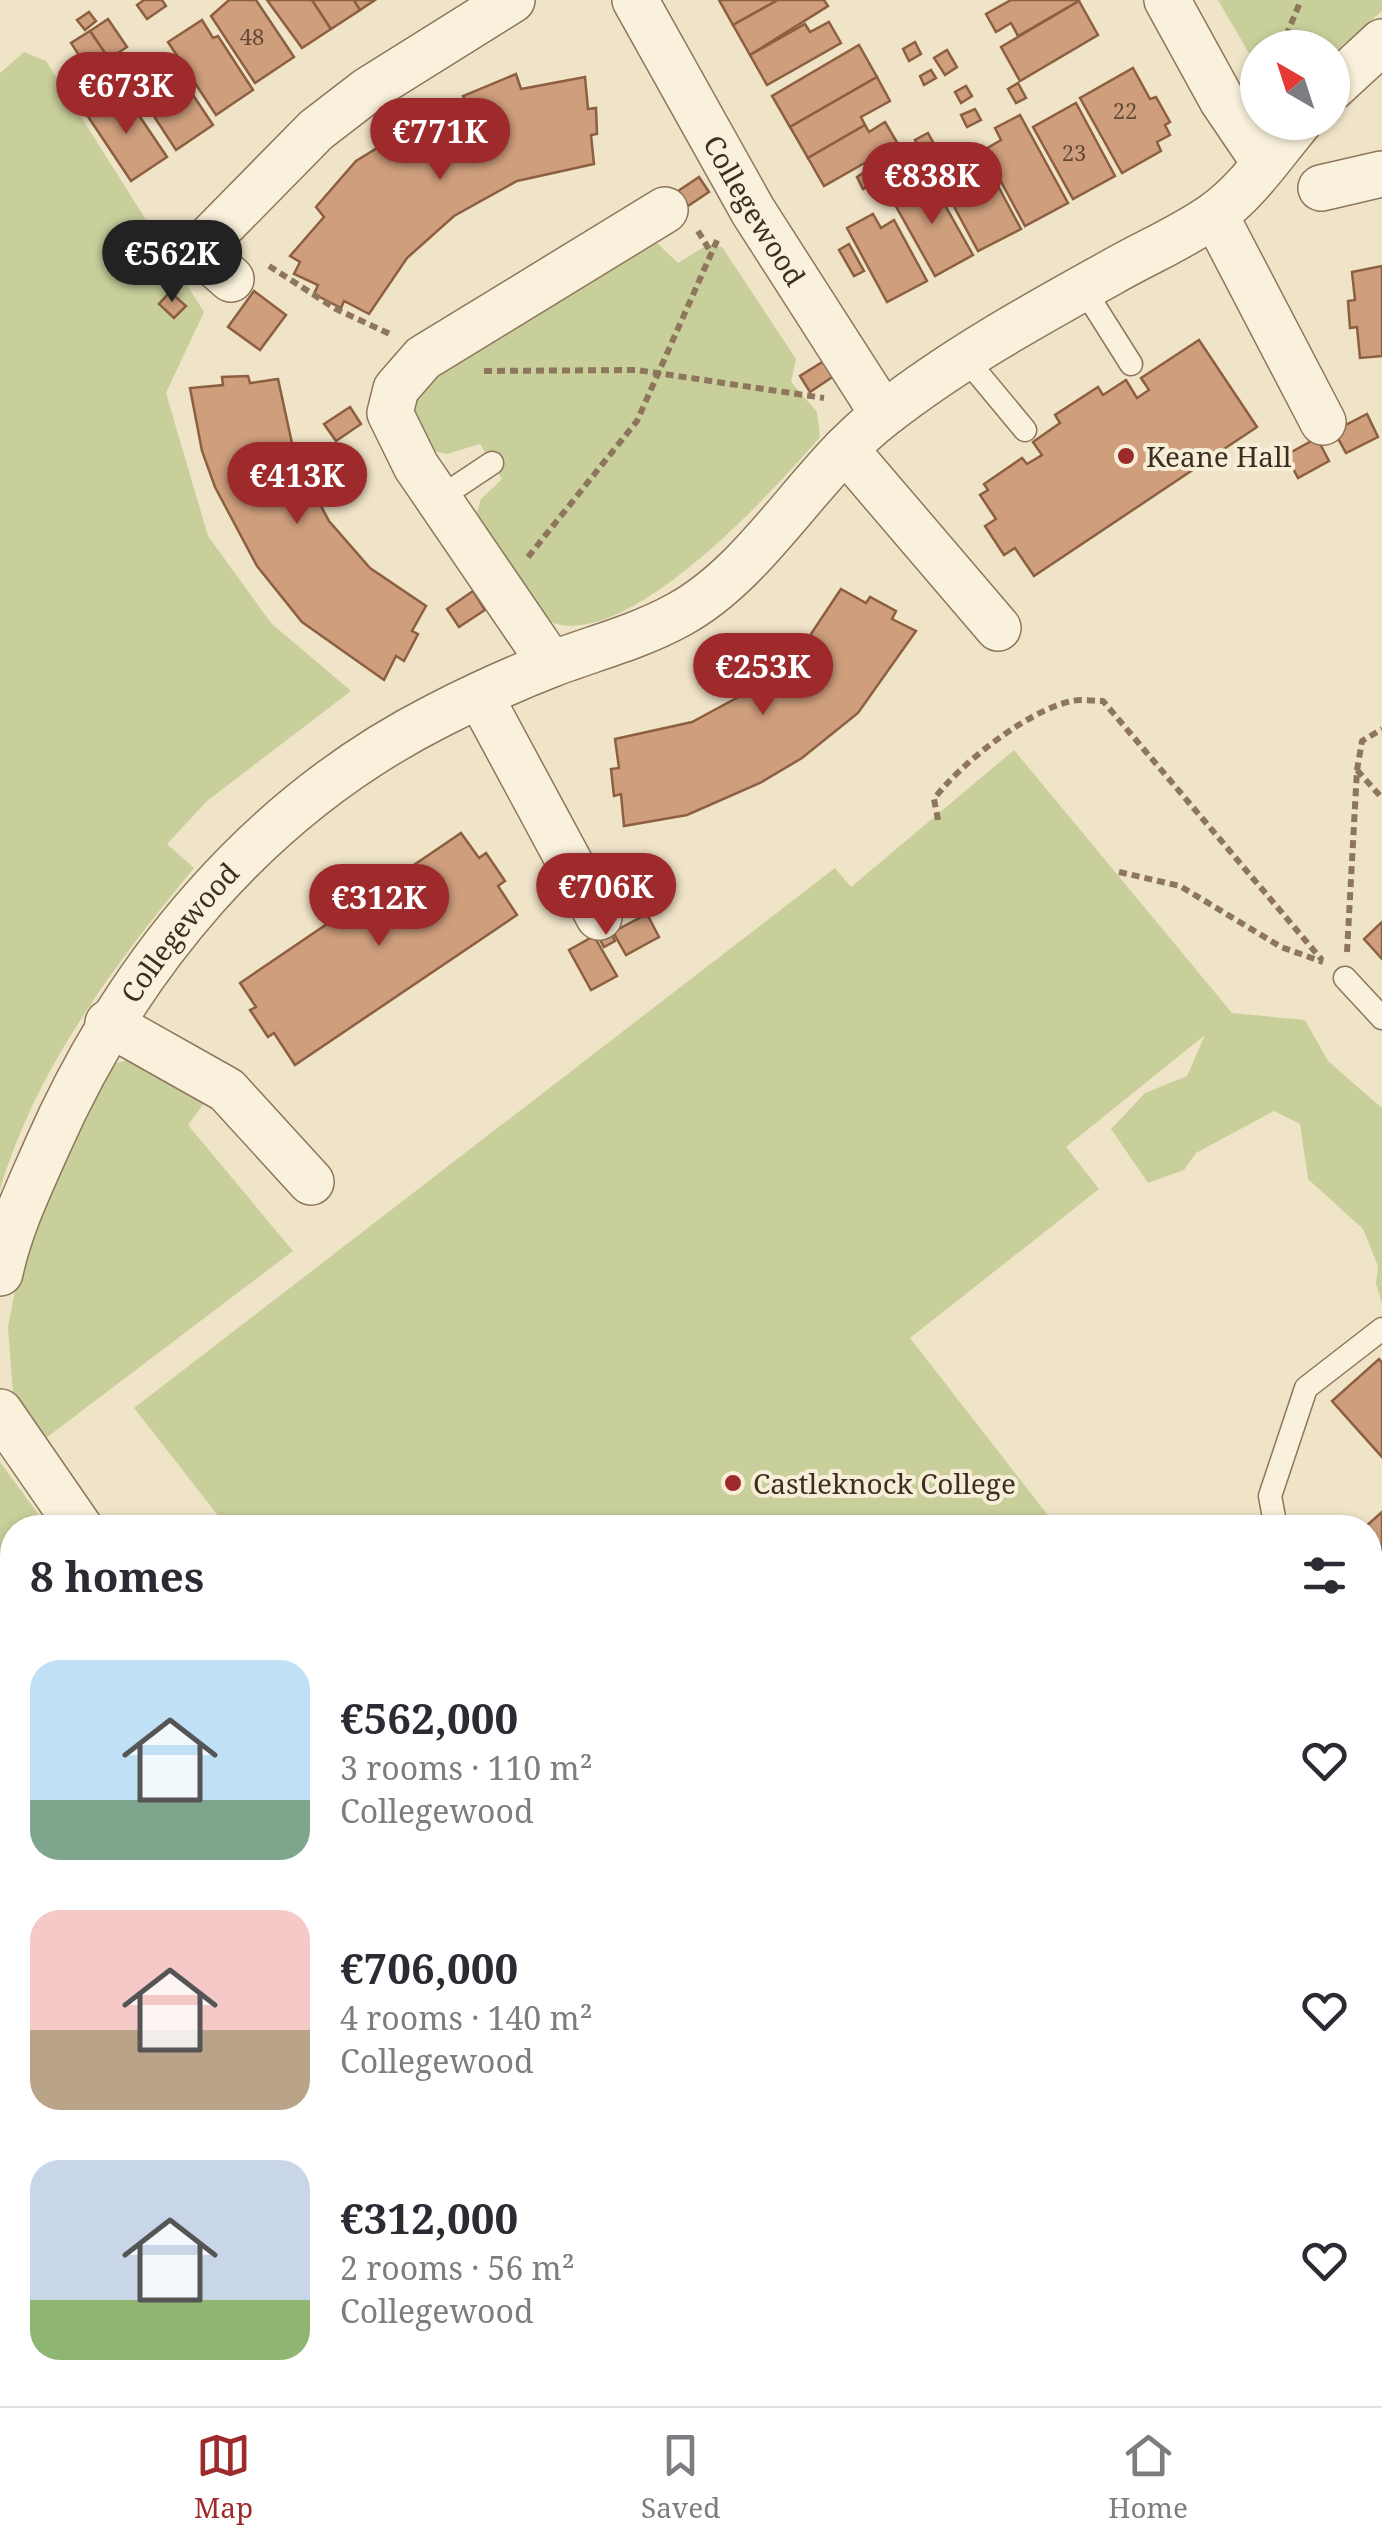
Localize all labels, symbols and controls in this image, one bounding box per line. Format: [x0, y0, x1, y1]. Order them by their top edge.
house number: 48 [240, 21, 264, 51]
north arrow [1240, 30, 1350, 140]
map controls [1240, 30, 1350, 140]
pin: €673K [56, 52, 196, 137]
text: €673K [78, 63, 174, 106]
house number: 22 [1113, 95, 1137, 125]
pin: €771K [370, 98, 510, 183]
text: €771K [392, 109, 488, 152]
street label: Collegewood [695, 128, 815, 293]
house number: 23 [1062, 137, 1086, 167]
pin: €838K [862, 142, 1002, 227]
text: €838K [884, 153, 980, 196]
pin: €562K [102, 220, 242, 305]
text: €562K [124, 231, 220, 274]
place label: Keane Hall [1146, 437, 1292, 475]
pin: €413K [227, 442, 367, 527]
marker: Keane Hall [1115, 445, 1137, 467]
text: €413K [249, 453, 345, 496]
pin: €253K [693, 633, 833, 718]
text: €253K [715, 644, 811, 687]
pin: €706K [536, 853, 676, 938]
street label: Collegewood [111, 854, 247, 1010]
pin: €312K [309, 864, 449, 949]
text: €706K [558, 864, 654, 907]
text: €312K [331, 875, 427, 918]
place label: Castleknock College [753, 1464, 1016, 1502]
marker: Castleknock College [722, 1472, 744, 1494]
text: 8 homes [30, 1547, 204, 1604]
icon: filters [1297, 1548, 1352, 1603]
text: €562,000 [340, 1689, 518, 1746]
icon: home [110, 1700, 230, 1820]
icon: heart [1297, 1733, 1352, 1788]
text: 3 rooms · 110 m² [340, 1746, 593, 1789]
text: Collegewood [340, 1789, 534, 1832]
text: €706,000 [340, 1939, 518, 1996]
icon: home [110, 1950, 230, 2070]
icon: heart [1297, 1983, 1352, 2038]
text: 4 rooms · 140 m² [340, 1996, 593, 2039]
text: Collegewood [340, 2039, 534, 2082]
text: €312,000 [340, 2189, 518, 2246]
icon: home [110, 2200, 230, 2320]
icon: heart [1297, 2233, 1352, 2288]
text: 2 rooms · 56 m² [340, 2246, 575, 2289]
text: Collegewood [340, 2289, 534, 2332]
tab: Map [194, 2428, 253, 2526]
tab: Saved [641, 2428, 720, 2526]
tab: Home [1108, 2428, 1188, 2526]

